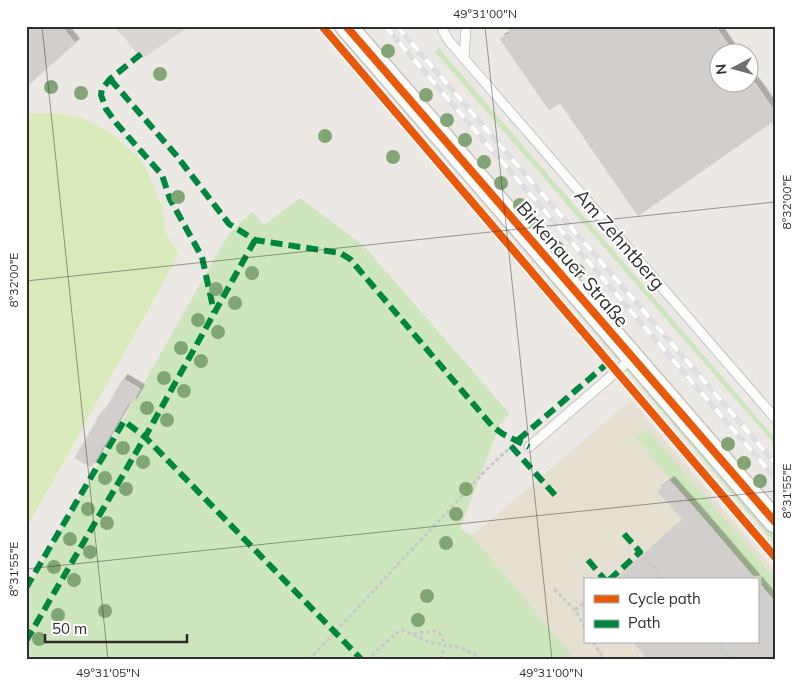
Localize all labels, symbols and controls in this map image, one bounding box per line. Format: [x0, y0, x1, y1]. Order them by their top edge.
text: 49°31'00"N [453, 6, 517, 21]
north arrow [708, 42, 758, 92]
text: N [712, 63, 731, 76]
text: 8°32'00"E [779, 175, 794, 229]
street label: Am Zehntberg [570, 184, 670, 294]
street label: Birkenauer Straße [512, 196, 634, 332]
text: 8°32'00"E [6, 253, 21, 307]
text: 8°31'55"E [779, 464, 794, 518]
text: 8°31'55"E [6, 542, 21, 596]
legend [584, 578, 758, 644]
text: Cycle path [628, 589, 701, 608]
scale bar [45, 611, 188, 643]
text: Path [628, 613, 660, 632]
text: 50 m [52, 619, 87, 638]
text: 49°31'05"N [76, 665, 140, 680]
text: 49°31'00"N [519, 665, 583, 680]

